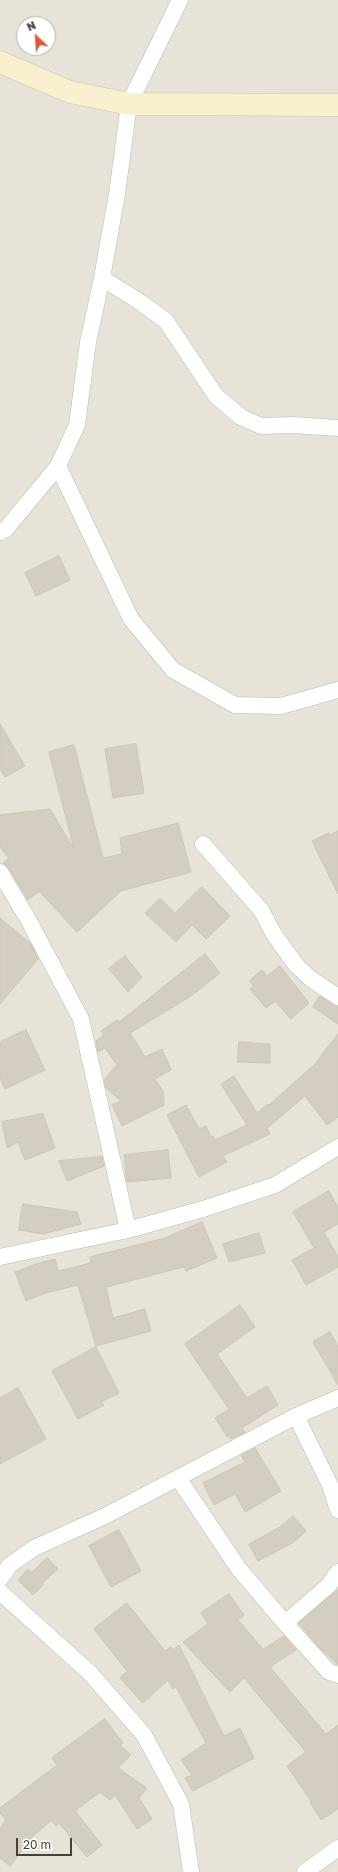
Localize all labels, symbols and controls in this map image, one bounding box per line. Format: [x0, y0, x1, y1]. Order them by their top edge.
north arrow [16, 16, 56, 56]
text: N [25, 18, 38, 33]
scale bar [18, 1830, 74, 1856]
text: 20 m [23, 1837, 51, 1852]

